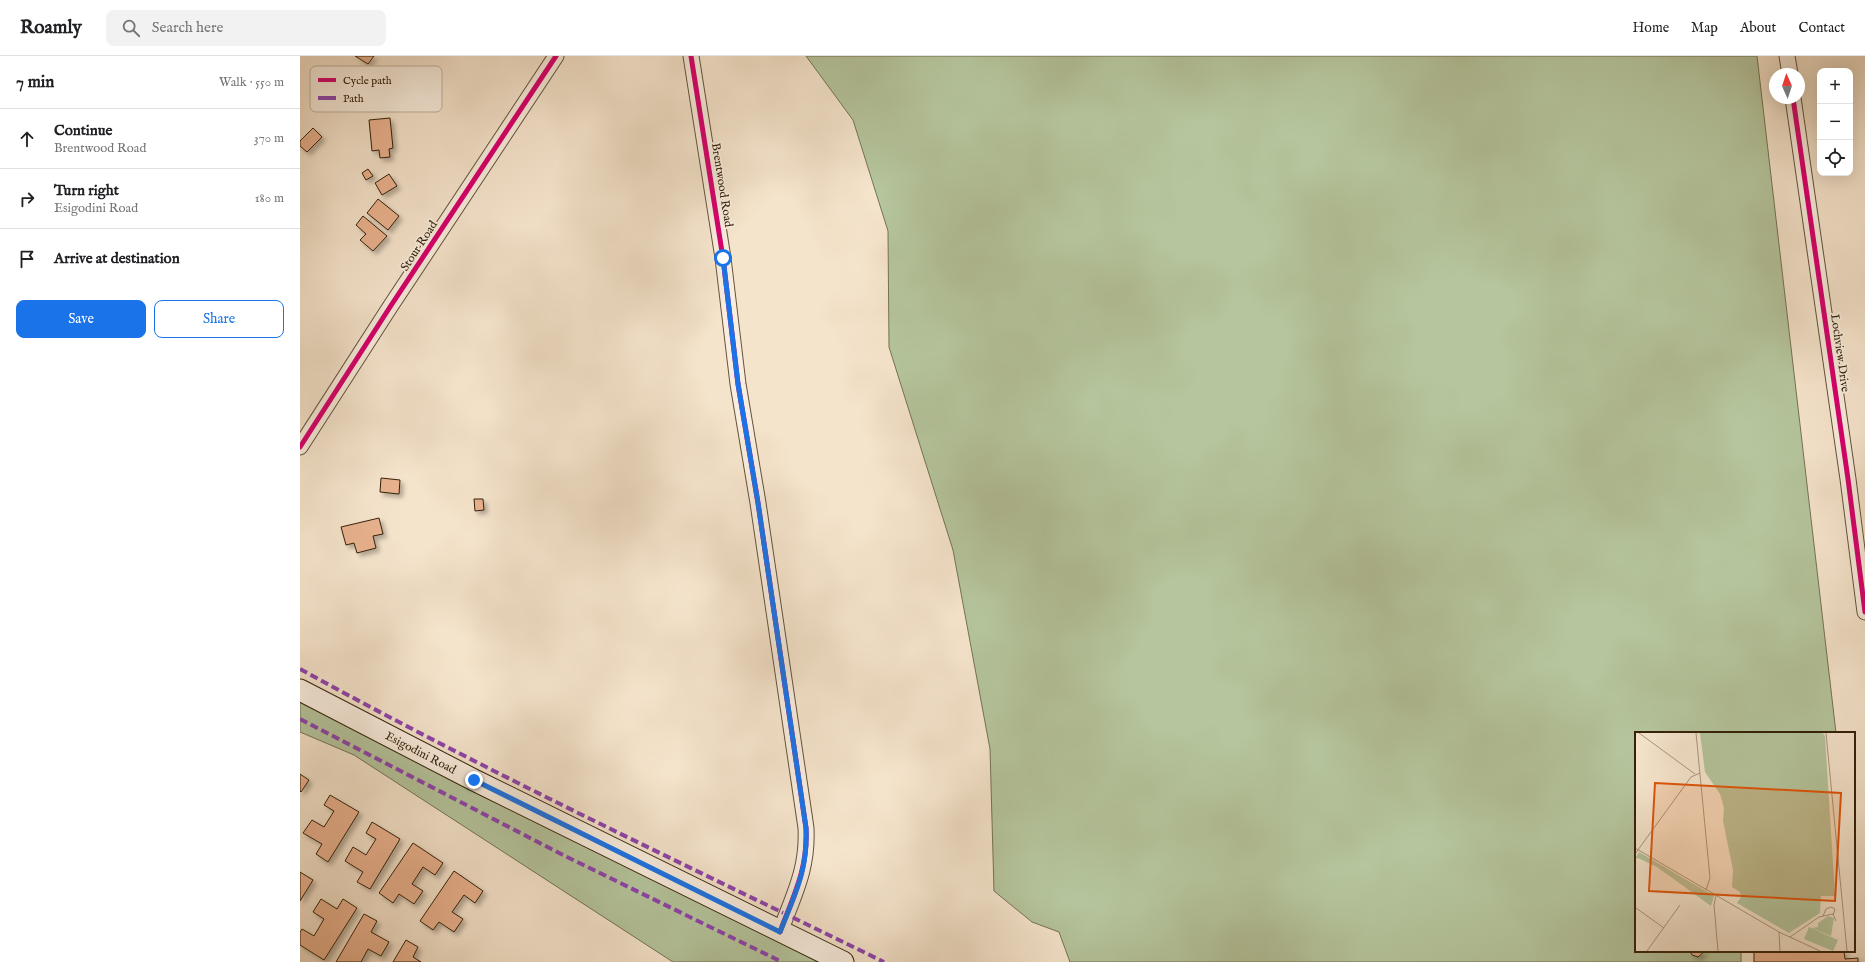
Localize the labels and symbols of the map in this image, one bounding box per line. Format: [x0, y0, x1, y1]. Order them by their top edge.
legend [310, 66, 442, 112]
north arrow [1769, 68, 1805, 104]
text: Cycle path [343, 74, 392, 88]
text: Path [343, 92, 364, 106]
street label: Brentwood Road [708, 142, 736, 229]
street label: Stour Road [397, 217, 441, 274]
route start [714, 249, 732, 267]
street label: Lochview Drive [1827, 313, 1853, 394]
street label: Esigodini Road [383, 728, 459, 777]
inset map [1635, 732, 1855, 952]
route end [465, 771, 483, 789]

